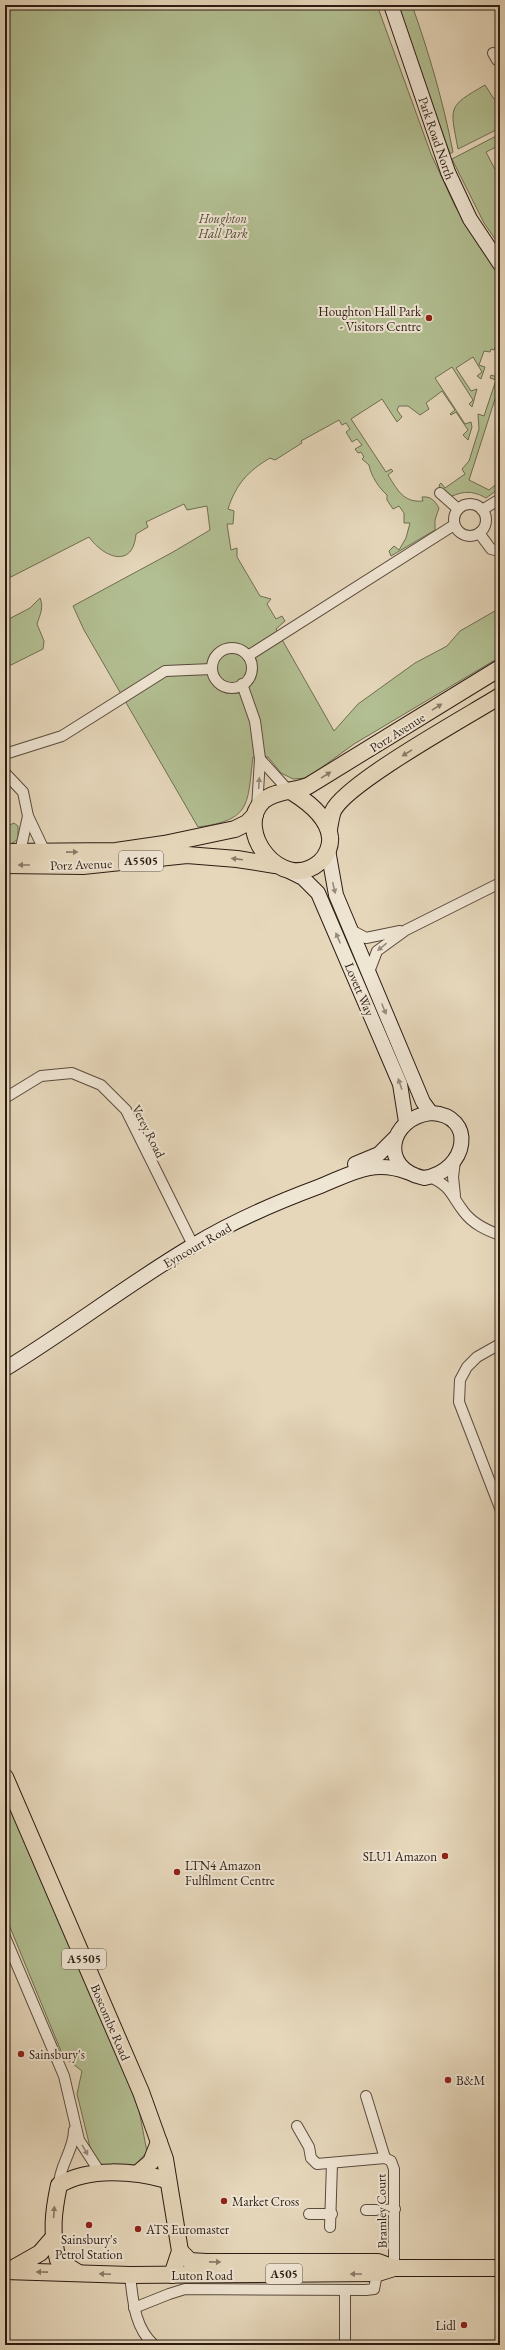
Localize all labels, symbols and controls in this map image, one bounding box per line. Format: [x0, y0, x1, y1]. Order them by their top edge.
street label: Park Road North [414, 95, 459, 182]
park label: Houghton Hall Park [197, 210, 248, 242]
place label: Houghton Hall Park - Visitors Centre [318, 303, 422, 335]
marker: Houghton Hall Park - Visitors Centre [424, 313, 434, 323]
one-way arrow [431, 703, 443, 710]
street label: Porz Avenue [366, 709, 428, 756]
one-way arrow [402, 749, 412, 757]
one-way arrow [321, 771, 331, 779]
one-way arrow [255, 777, 262, 789]
one-way arrow [66, 849, 79, 855]
road number: A5505 [119, 851, 163, 871]
street label: Porz Avenue [50, 855, 112, 874]
one-way arrow [231, 856, 243, 862]
one-way arrow [17, 862, 30, 868]
one-way arrow [332, 882, 338, 895]
one-way arrow [335, 932, 341, 944]
one-way arrow [377, 942, 388, 951]
street label: Lovett Way [341, 960, 378, 1019]
one-way arrow [381, 1003, 387, 1015]
one-way arrow [396, 1077, 402, 1089]
street label: Verey Road [128, 1102, 169, 1161]
street label: Eyncourt Road [160, 1219, 235, 1272]
place label: SLU1 Amazon [363, 1848, 437, 1865]
marker: SLU1 Amazon [440, 1851, 450, 1861]
place label: LTN4 Amazon Fulfilment Centre [185, 1857, 275, 1889]
marker: LTN4 Amazon Fulfilment Centre [172, 1867, 182, 1877]
road number: A5505 [62, 1949, 106, 1969]
street label: Boscombe Road [87, 1981, 134, 2063]
place label: Sainsbury's [29, 2046, 85, 2063]
marker: Sainsbury's [16, 2049, 26, 2059]
place label: B&M [456, 2072, 485, 2089]
marker: B&M [443, 2075, 453, 2085]
one-way arrow [82, 2144, 89, 2156]
street label: Bramley Court [372, 2173, 391, 2248]
place label: Market Cross [232, 2193, 299, 2210]
marker: Market Cross [219, 2196, 229, 2206]
one-way arrow [51, 2206, 58, 2218]
marker: Sainsbury's Petrol Station [84, 2220, 94, 2230]
place label: ATS Euromaster [145, 2221, 230, 2238]
marker: ATS Euromaster [133, 2224, 143, 2234]
place label: Sainsbury's Petrol Station [55, 2231, 123, 2263]
one-way arrow [209, 2259, 221, 2266]
road number: A505 [266, 2264, 302, 2284]
street label: Luton Road [171, 2267, 233, 2284]
one-way arrow [36, 2268, 48, 2275]
one-way arrow [98, 2271, 111, 2277]
one-way arrow [349, 2271, 362, 2277]
place label: Lidl [436, 2317, 456, 2334]
marker: Lidl [459, 2320, 469, 2330]

